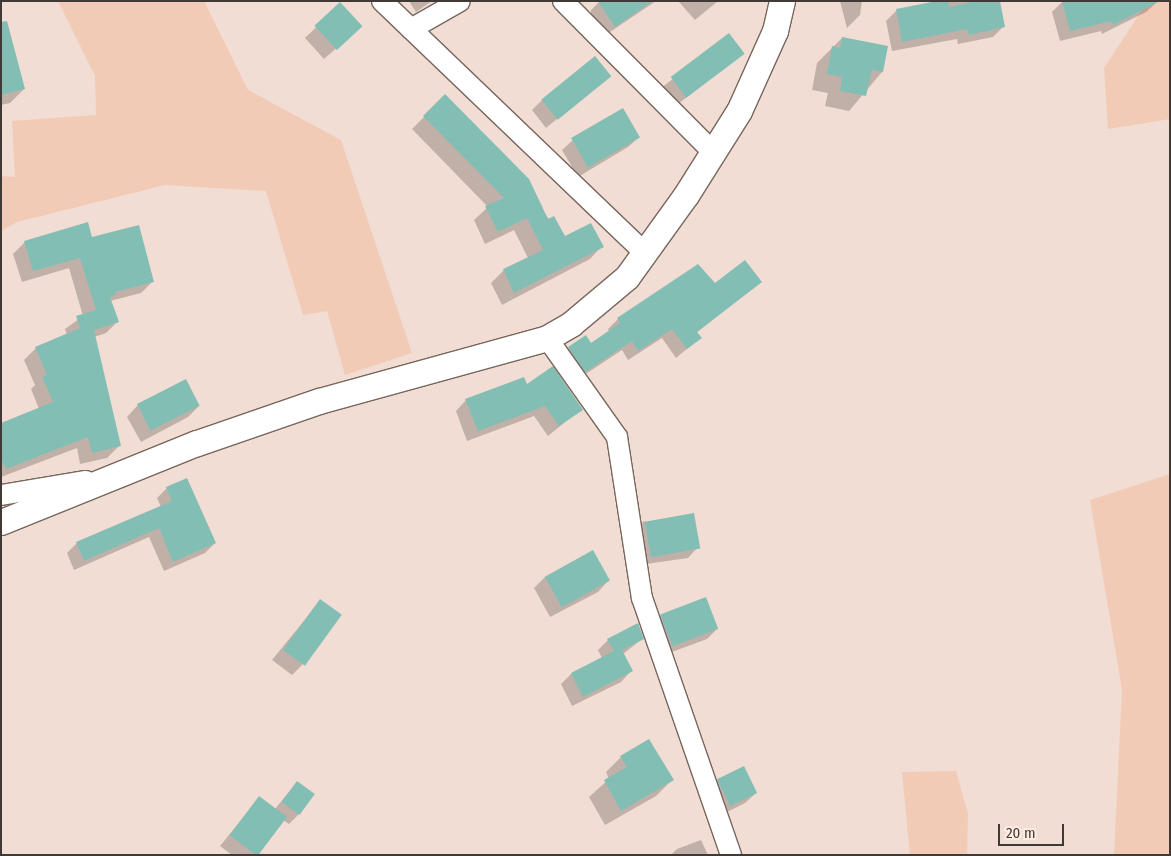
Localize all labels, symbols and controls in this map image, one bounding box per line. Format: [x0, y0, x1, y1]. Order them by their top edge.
scale bar [1001, 814, 1067, 846]
text: 20 m [1006, 824, 1036, 842]

